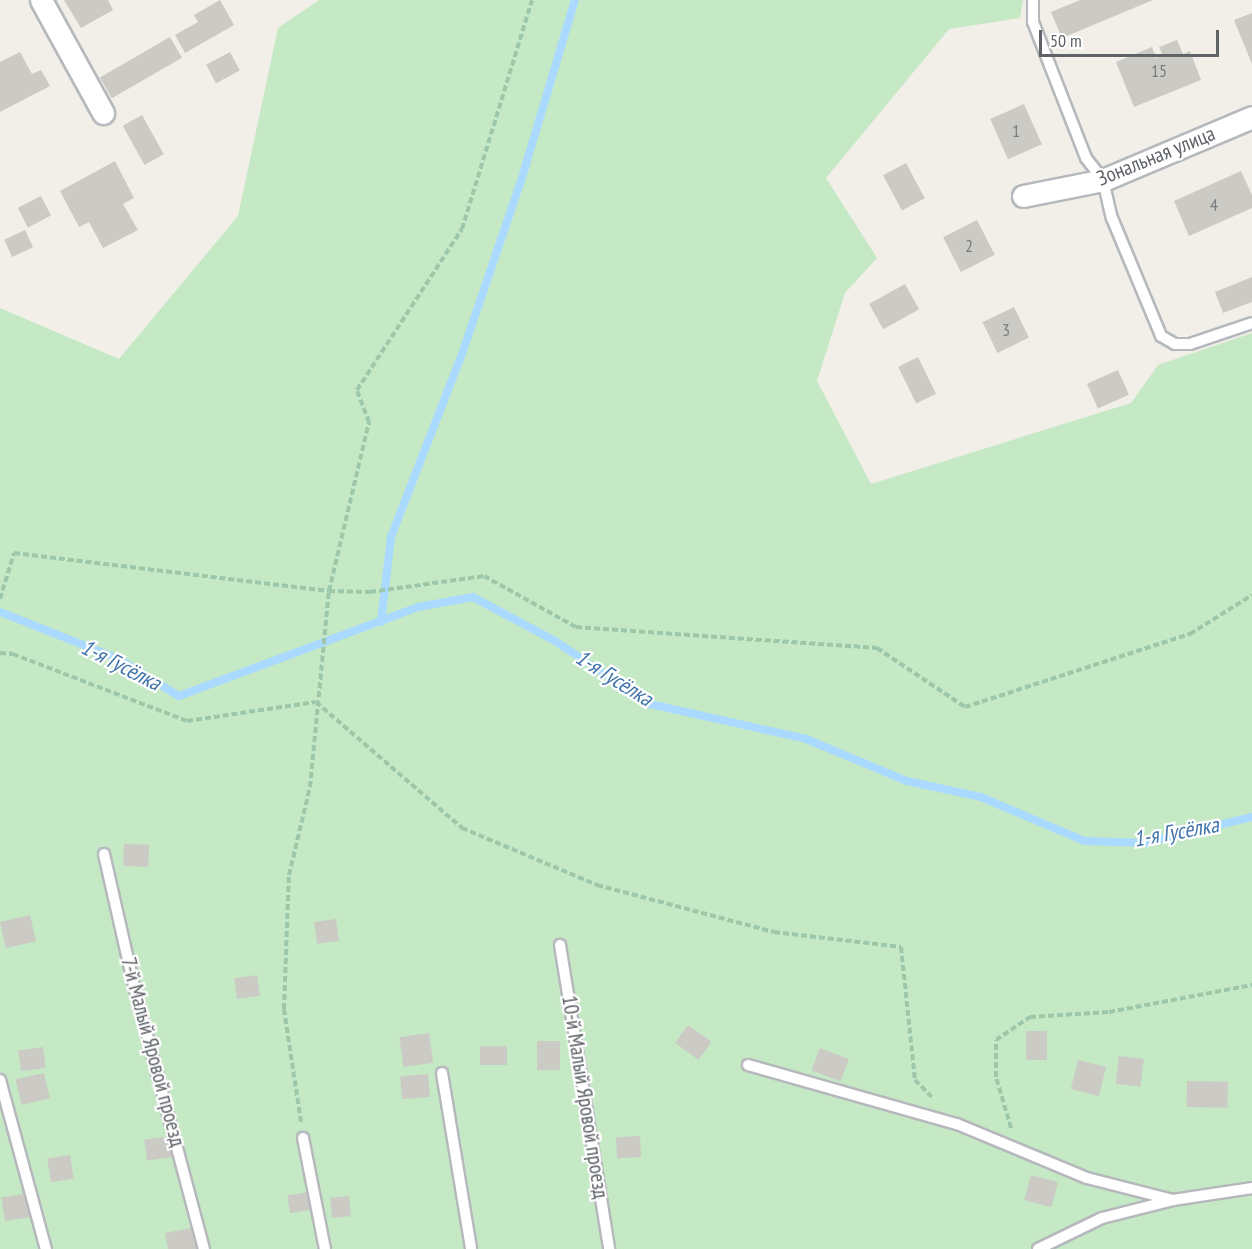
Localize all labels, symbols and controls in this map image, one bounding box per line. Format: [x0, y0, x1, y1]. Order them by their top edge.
scale bar [1042, 18, 1222, 56]
text: 50 m [1050, 29, 1082, 52]
house number: 15 [1151, 60, 1167, 82]
house number: 1 [1012, 120, 1020, 142]
street label: Зональная улица [1093, 121, 1219, 191]
house number: 4 [1210, 194, 1218, 216]
house number: 2 [965, 235, 973, 257]
house number: 3 [1002, 319, 1010, 341]
water label: 1-я Гусёлка [77, 634, 165, 696]
water label: 1-я Гусёлка [571, 644, 657, 712]
water label: 1-я Гусёлка [1131, 812, 1221, 852]
street label: 7-й Малый Яровой проезд [116, 955, 190, 1149]
street label: 10-й Малый Яровой проезд [556, 994, 614, 1200]

